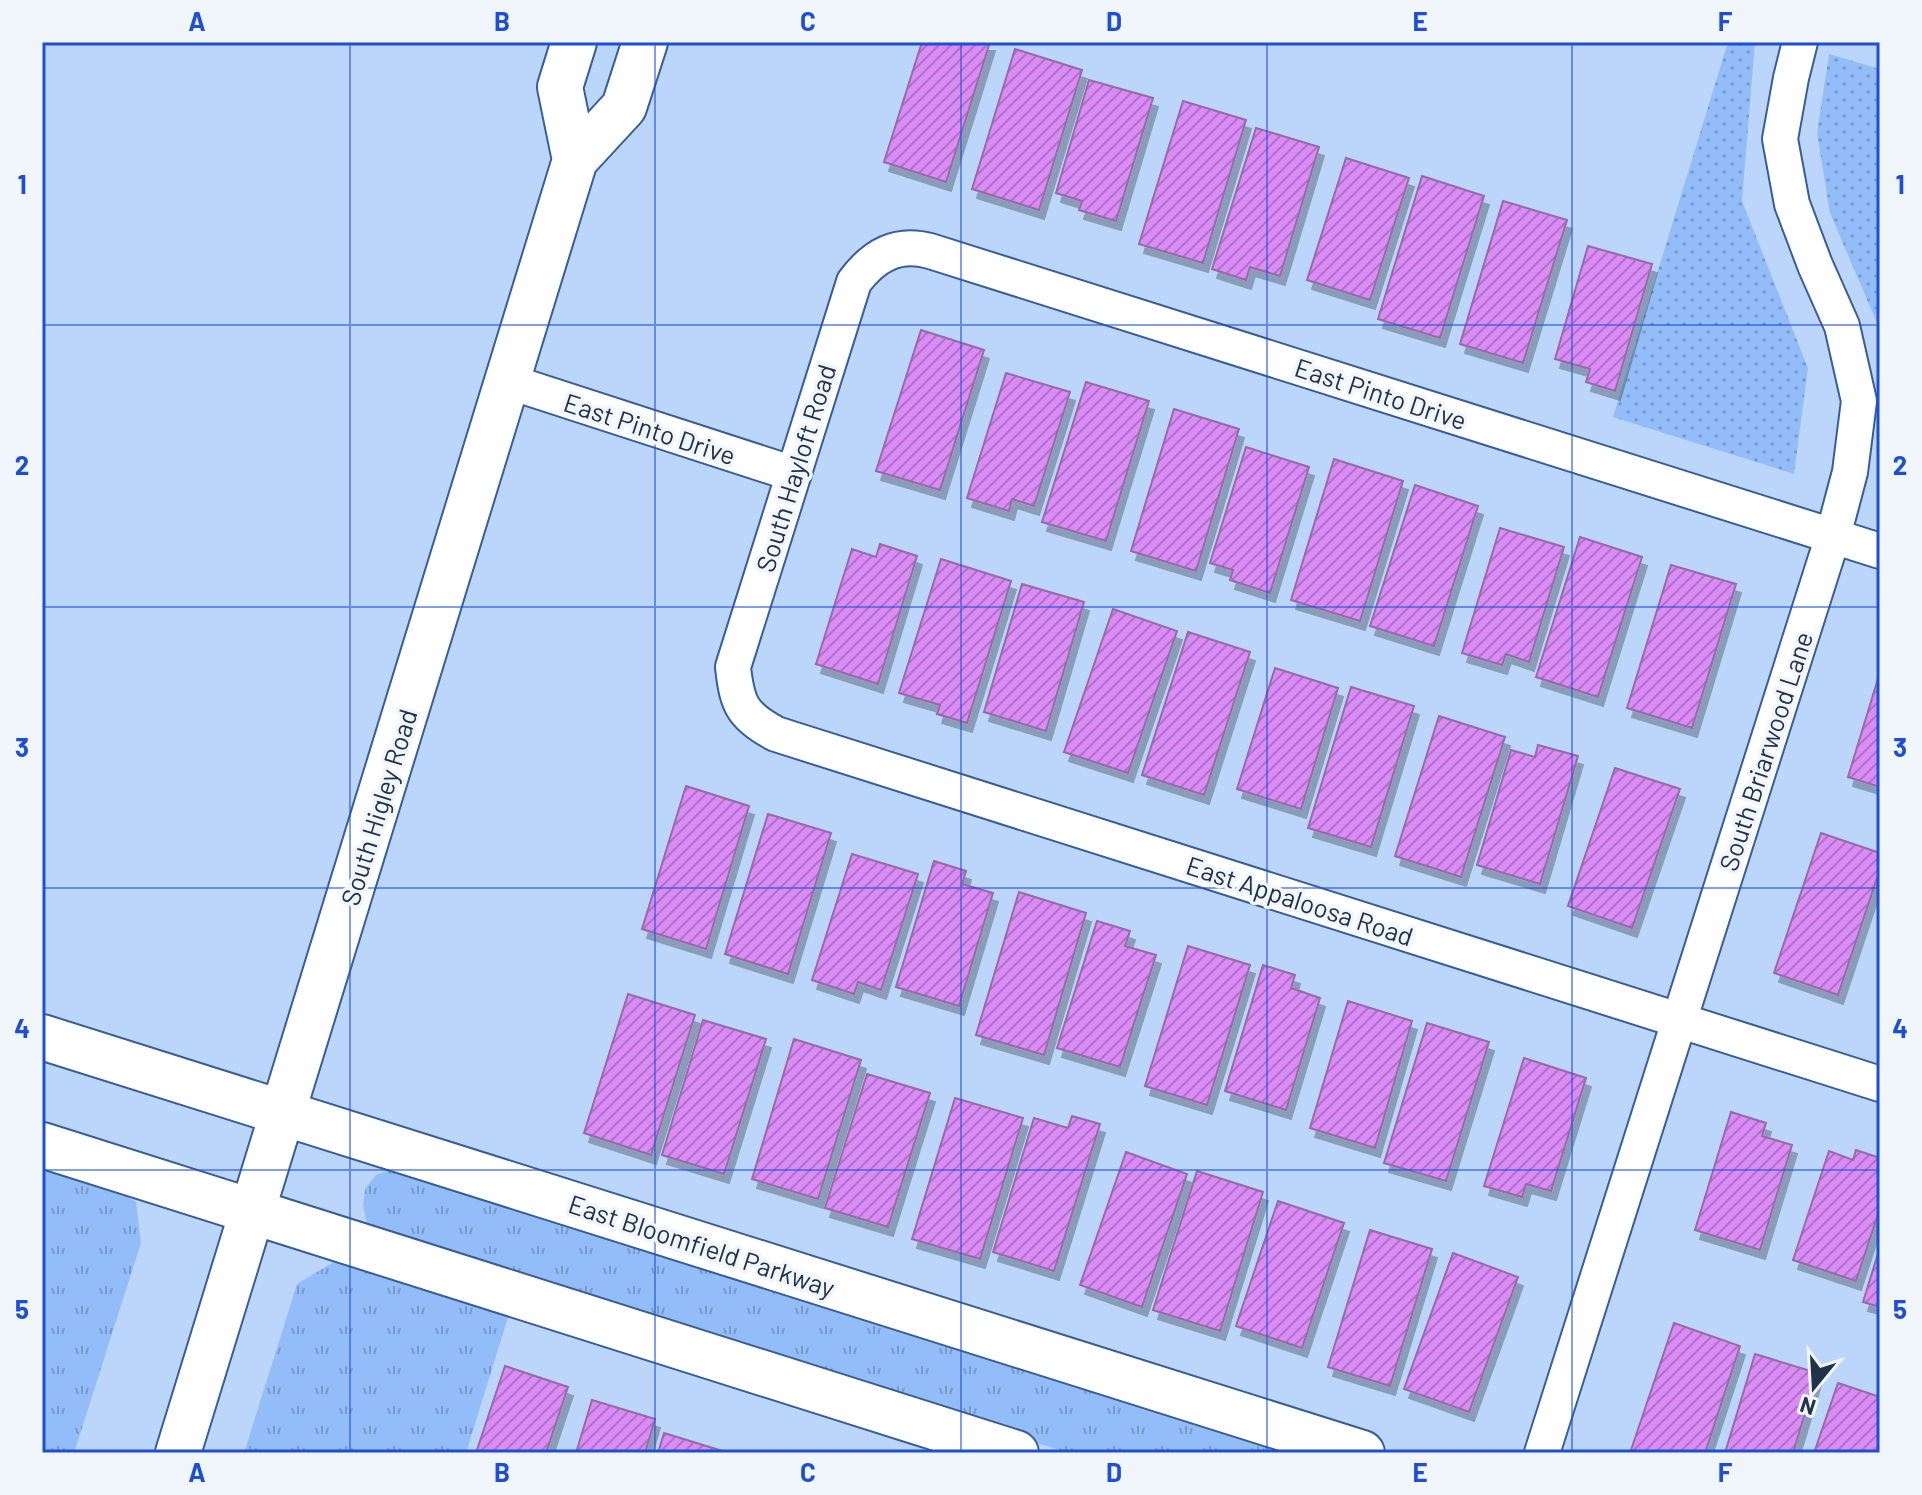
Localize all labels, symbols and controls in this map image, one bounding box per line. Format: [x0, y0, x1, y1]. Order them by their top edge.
text: A [188, 5, 206, 36]
text: B [494, 5, 510, 36]
text: C [800, 5, 816, 36]
text: D [1106, 5, 1122, 36]
text: E [1412, 5, 1428, 36]
text: F [1718, 5, 1733, 36]
text: 1 [17, 168, 27, 199]
text: 1 [1895, 168, 1905, 199]
street label: East Pinto Drive [1291, 351, 1471, 435]
street label: South Hayloft Road [749, 360, 841, 576]
street label: East Pinto Drive [560, 386, 740, 470]
text: 2 [15, 449, 29, 480]
text: 2 [1893, 449, 1907, 480]
street label: South Briarwood Lane [1712, 627, 1818, 875]
street label: South Higley Road [333, 705, 423, 909]
text: 3 [15, 731, 29, 762]
text: 3 [1893, 731, 1907, 762]
street label: East Appaloosa Road [1183, 849, 1417, 951]
text: 4 [14, 1012, 30, 1043]
text: 4 [1892, 1012, 1908, 1043]
street label: East Bloomfield Parkway [565, 1187, 839, 1303]
text: 5 [15, 1293, 29, 1324]
text: 5 [1893, 1293, 1907, 1324]
north arrow [1774, 1347, 1854, 1427]
text: N [1797, 1392, 1818, 1422]
text: A [188, 1456, 206, 1487]
text: B [494, 1456, 510, 1487]
text: C [800, 1456, 816, 1487]
text: D [1106, 1456, 1122, 1487]
text: E [1412, 1456, 1428, 1487]
text: F [1718, 1456, 1733, 1487]

